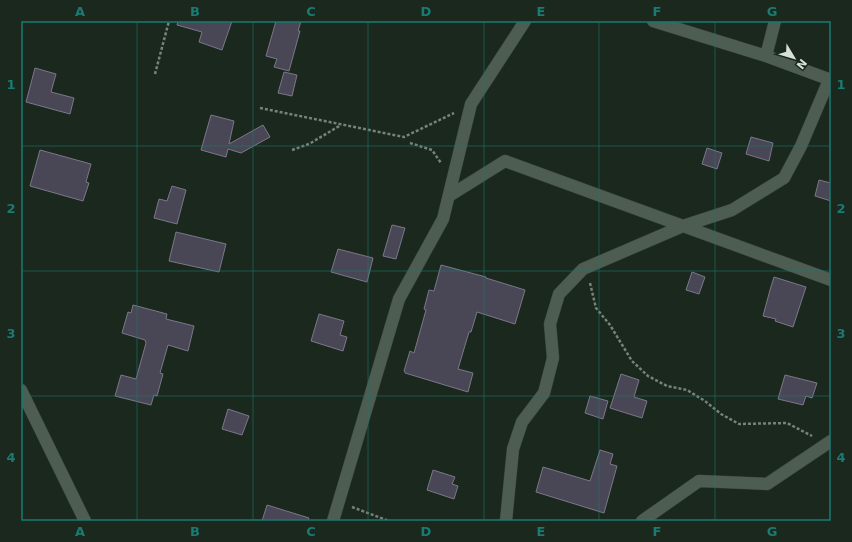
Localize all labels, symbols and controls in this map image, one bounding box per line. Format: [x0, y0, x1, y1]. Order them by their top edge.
text: A [75, 4, 85, 19]
text: B [190, 4, 200, 19]
text: C [306, 4, 316, 19]
text: D [421, 4, 432, 19]
text: E [537, 4, 545, 19]
text: F [653, 4, 661, 19]
text: G [767, 4, 777, 19]
north arrow [774, 38, 814, 78]
text: N [794, 56, 809, 71]
text: 1 [6, 77, 16, 92]
text: 1 [836, 77, 846, 92]
text: 2 [6, 201, 16, 216]
text: 2 [836, 201, 846, 216]
text: 3 [6, 326, 16, 341]
text: 3 [836, 326, 846, 341]
text: 4 [6, 450, 16, 465]
text: 4 [836, 450, 846, 465]
text: A [75, 524, 85, 539]
text: B [190, 524, 200, 539]
text: C [306, 524, 316, 539]
text: D [421, 524, 432, 539]
text: E [537, 524, 545, 539]
text: F [653, 524, 661, 539]
text: G [767, 524, 777, 539]

